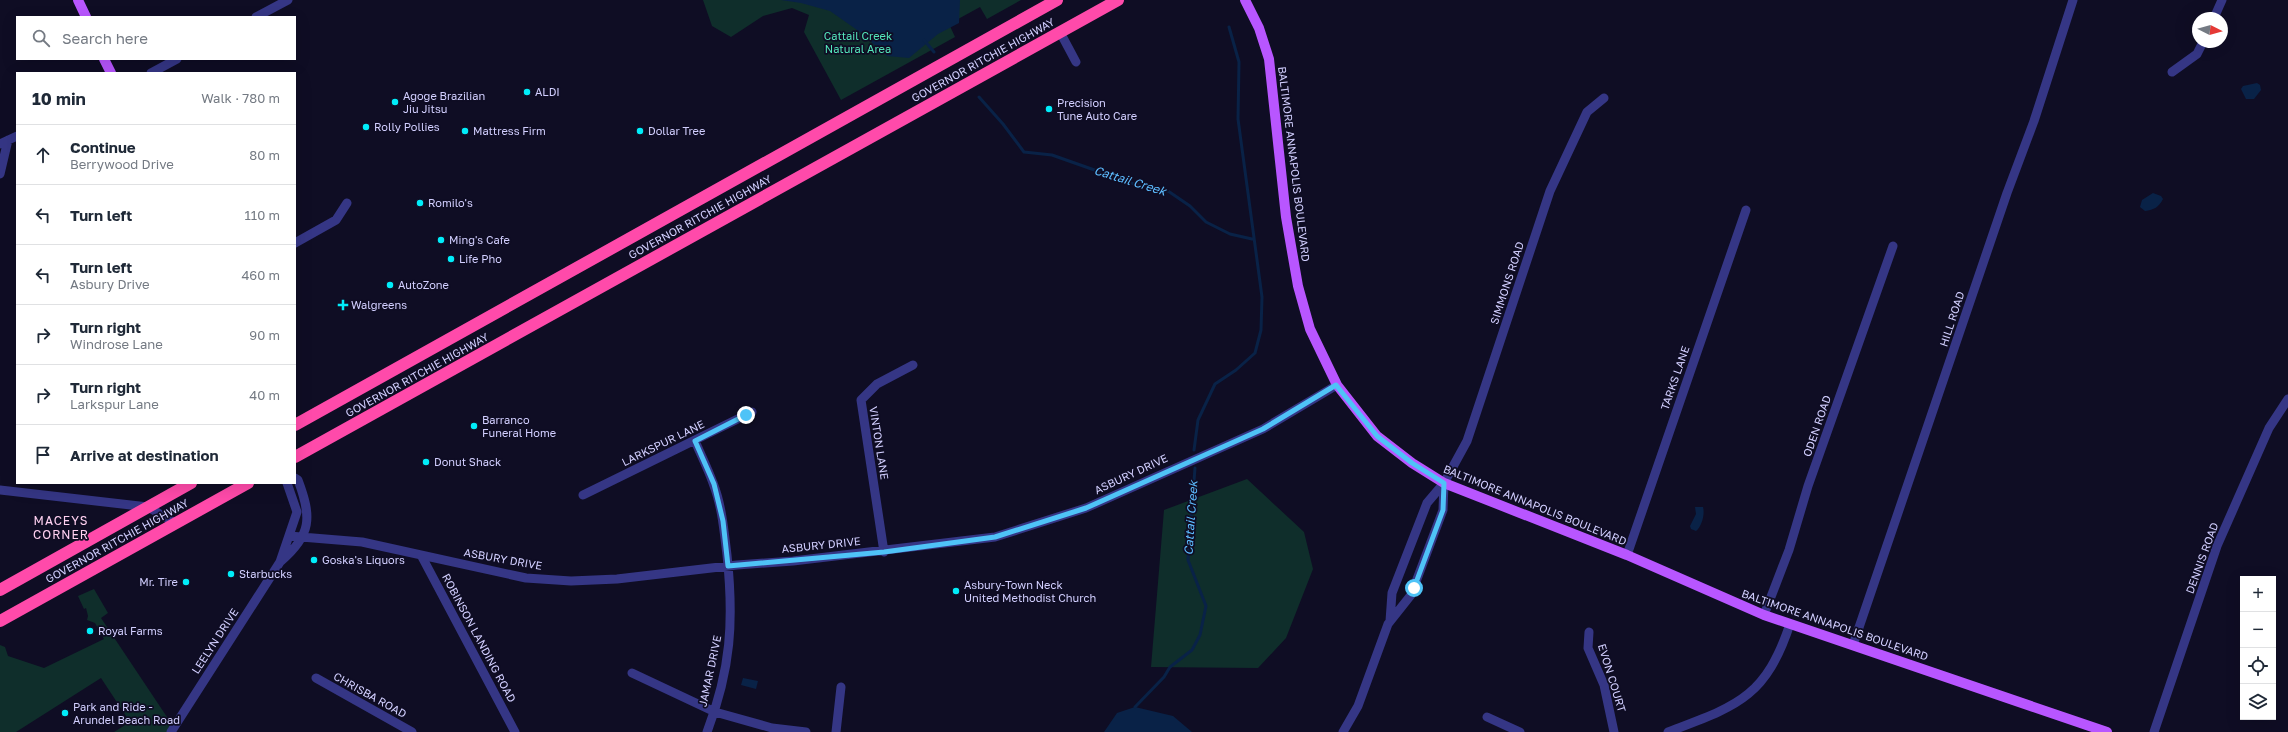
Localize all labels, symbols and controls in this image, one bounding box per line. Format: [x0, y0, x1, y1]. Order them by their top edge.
north arrow [2192, 12, 2228, 48]
street label: GOVERNOR RITCHIE HIGHWAY [909, 15, 1056, 104]
search box [16, 16, 296, 60]
icon: search [30, 27, 52, 49]
text: Search here [62, 29, 148, 47]
park label: Cattail Creek Natural Area [824, 29, 892, 55]
street label: BALTIMORE ANNAPOLIS BOULEVARD [1276, 66, 1313, 263]
place label: ALDI [535, 85, 560, 98]
marker: ALDI [522, 87, 532, 97]
text: 10 min [32, 88, 86, 109]
place label: Agoge Brazilian Jiu Jitsu [403, 89, 485, 115]
text: Walk · 780 m [201, 90, 280, 106]
place label: Precision Tune Auto Care [1057, 96, 1137, 122]
marker: Agoge Brazilian Jiu Jitsu [390, 97, 400, 107]
marker: Precision Tune Auto Care [1044, 104, 1054, 114]
place label: Rolly Pollies [374, 120, 440, 133]
marker: Rolly Pollies [361, 122, 371, 132]
place label: Mattress Firm [473, 124, 546, 137]
place label: Dollar Tree [648, 124, 705, 137]
marker: Mattress Firm [460, 126, 470, 136]
marker: Dollar Tree [635, 126, 645, 136]
text: Continue [70, 138, 136, 156]
icon: ahead [32, 144, 54, 166]
text: 80 m [249, 147, 280, 163]
text: Berrywood Drive [70, 156, 174, 172]
water label: Cattail Creek [1092, 162, 1169, 199]
street label: GOVERNOR RITCHIE HIGHWAY [626, 172, 773, 261]
place label: Romilo's [428, 196, 473, 209]
marker: Romilo's [415, 198, 425, 208]
icon: left [32, 204, 54, 226]
text: Turn left [70, 206, 132, 224]
text: 110 m [245, 207, 280, 223]
place label: Ming's Cafe [449, 233, 510, 246]
marker: Ming's Cafe [436, 235, 446, 245]
street label: SIMMONS ROAD [1487, 240, 1526, 326]
place label: Life Pho [459, 252, 502, 265]
marker: Life Pho [446, 254, 456, 264]
text: Turn left [70, 258, 132, 276]
icon: left [32, 264, 54, 286]
text: 460 m [241, 267, 280, 283]
text: Asbury Drive [70, 276, 150, 292]
place label: AutoZone [398, 278, 449, 291]
marker: AutoZone [385, 280, 395, 290]
street label: HILL ROAD [1936, 289, 1967, 348]
place label: Walgreens [351, 298, 407, 311]
marker: Walgreens [338, 300, 348, 310]
text: Turn right [70, 318, 141, 336]
icon: right [32, 324, 54, 346]
text: 90 m [249, 327, 280, 343]
street label: GOVERNOR RITCHIE HIGHWAY [343, 330, 490, 419]
text: Windrose Lane [70, 336, 163, 352]
street label: TARKS LANE [1657, 344, 1692, 412]
text: Turn right [70, 378, 141, 396]
icon: right [32, 384, 54, 406]
text: 40 m [249, 387, 280, 403]
street label: ODEN ROAD [1800, 393, 1833, 458]
text: Larkspur Lane [70, 396, 159, 412]
street label: VINTON LANE [867, 405, 892, 481]
route end [737, 406, 755, 424]
place label: Barranco Funeral Home [482, 413, 556, 439]
street label: LARKSPUR LANE [619, 417, 706, 468]
marker: Barranco Funeral Home [469, 421, 479, 431]
icon: arrive [32, 444, 54, 466]
text: Arrive at destination [70, 446, 219, 464]
street label: ASBURY DRIVE [1092, 451, 1170, 496]
place label: Donut Shack [434, 455, 501, 468]
marker: Donut Shack [421, 457, 431, 467]
street label: BALTIMORE ANNAPOLIS BOULEVARD [1442, 462, 1629, 547]
water label: Cattail Creek [1180, 479, 1201, 556]
street label: GOVERNOR RITCHIE HIGHWAY [43, 496, 190, 585]
district label: MACEYS CORNER [33, 513, 89, 542]
street label: DENNIS ROAD [2183, 520, 2221, 595]
street label: ASBURY DRIVE [781, 534, 861, 555]
street label: ASBURY DRIVE [463, 545, 544, 572]
place label: Goska's Liquors [322, 553, 405, 566]
marker: Goska's Liquors [309, 555, 319, 565]
place label: Starbucks [239, 567, 292, 580]
marker: Starbucks [226, 569, 236, 579]
street label: ROBINSON LANDING ROAD [440, 571, 519, 705]
place label: Mr. Tire [139, 575, 178, 588]
map controls [2240, 576, 2276, 720]
button: + [2240, 576, 2276, 612]
marker: Mr. Tire [181, 577, 191, 587]
place label: Asbury-Town Neck United Methodist Church [964, 578, 1096, 604]
route start [1405, 579, 1423, 597]
marker: Asbury-Town Neck United Methodist Church [951, 586, 961, 596]
street label: BALTIMORE ANNAPOLIS BOULEVARD [1740, 586, 1930, 663]
street label: LEELYN DRIVE [189, 605, 241, 676]
button: − [2240, 612, 2276, 648]
place label: Royal Farms [98, 624, 163, 637]
marker: Royal Farms [85, 626, 95, 636]
street label: JAMAR DRIVE [696, 634, 724, 708]
street label: EVON COURT [1596, 642, 1629, 714]
button: locate [2240, 648, 2276, 684]
street label: CHRISBA ROAD [331, 669, 409, 720]
button: layers [2240, 684, 2276, 720]
place label: Park and Ride - Arundel Beach Road [73, 700, 180, 726]
marker: Park and Ride - Arundel Beach Road [60, 708, 70, 718]

